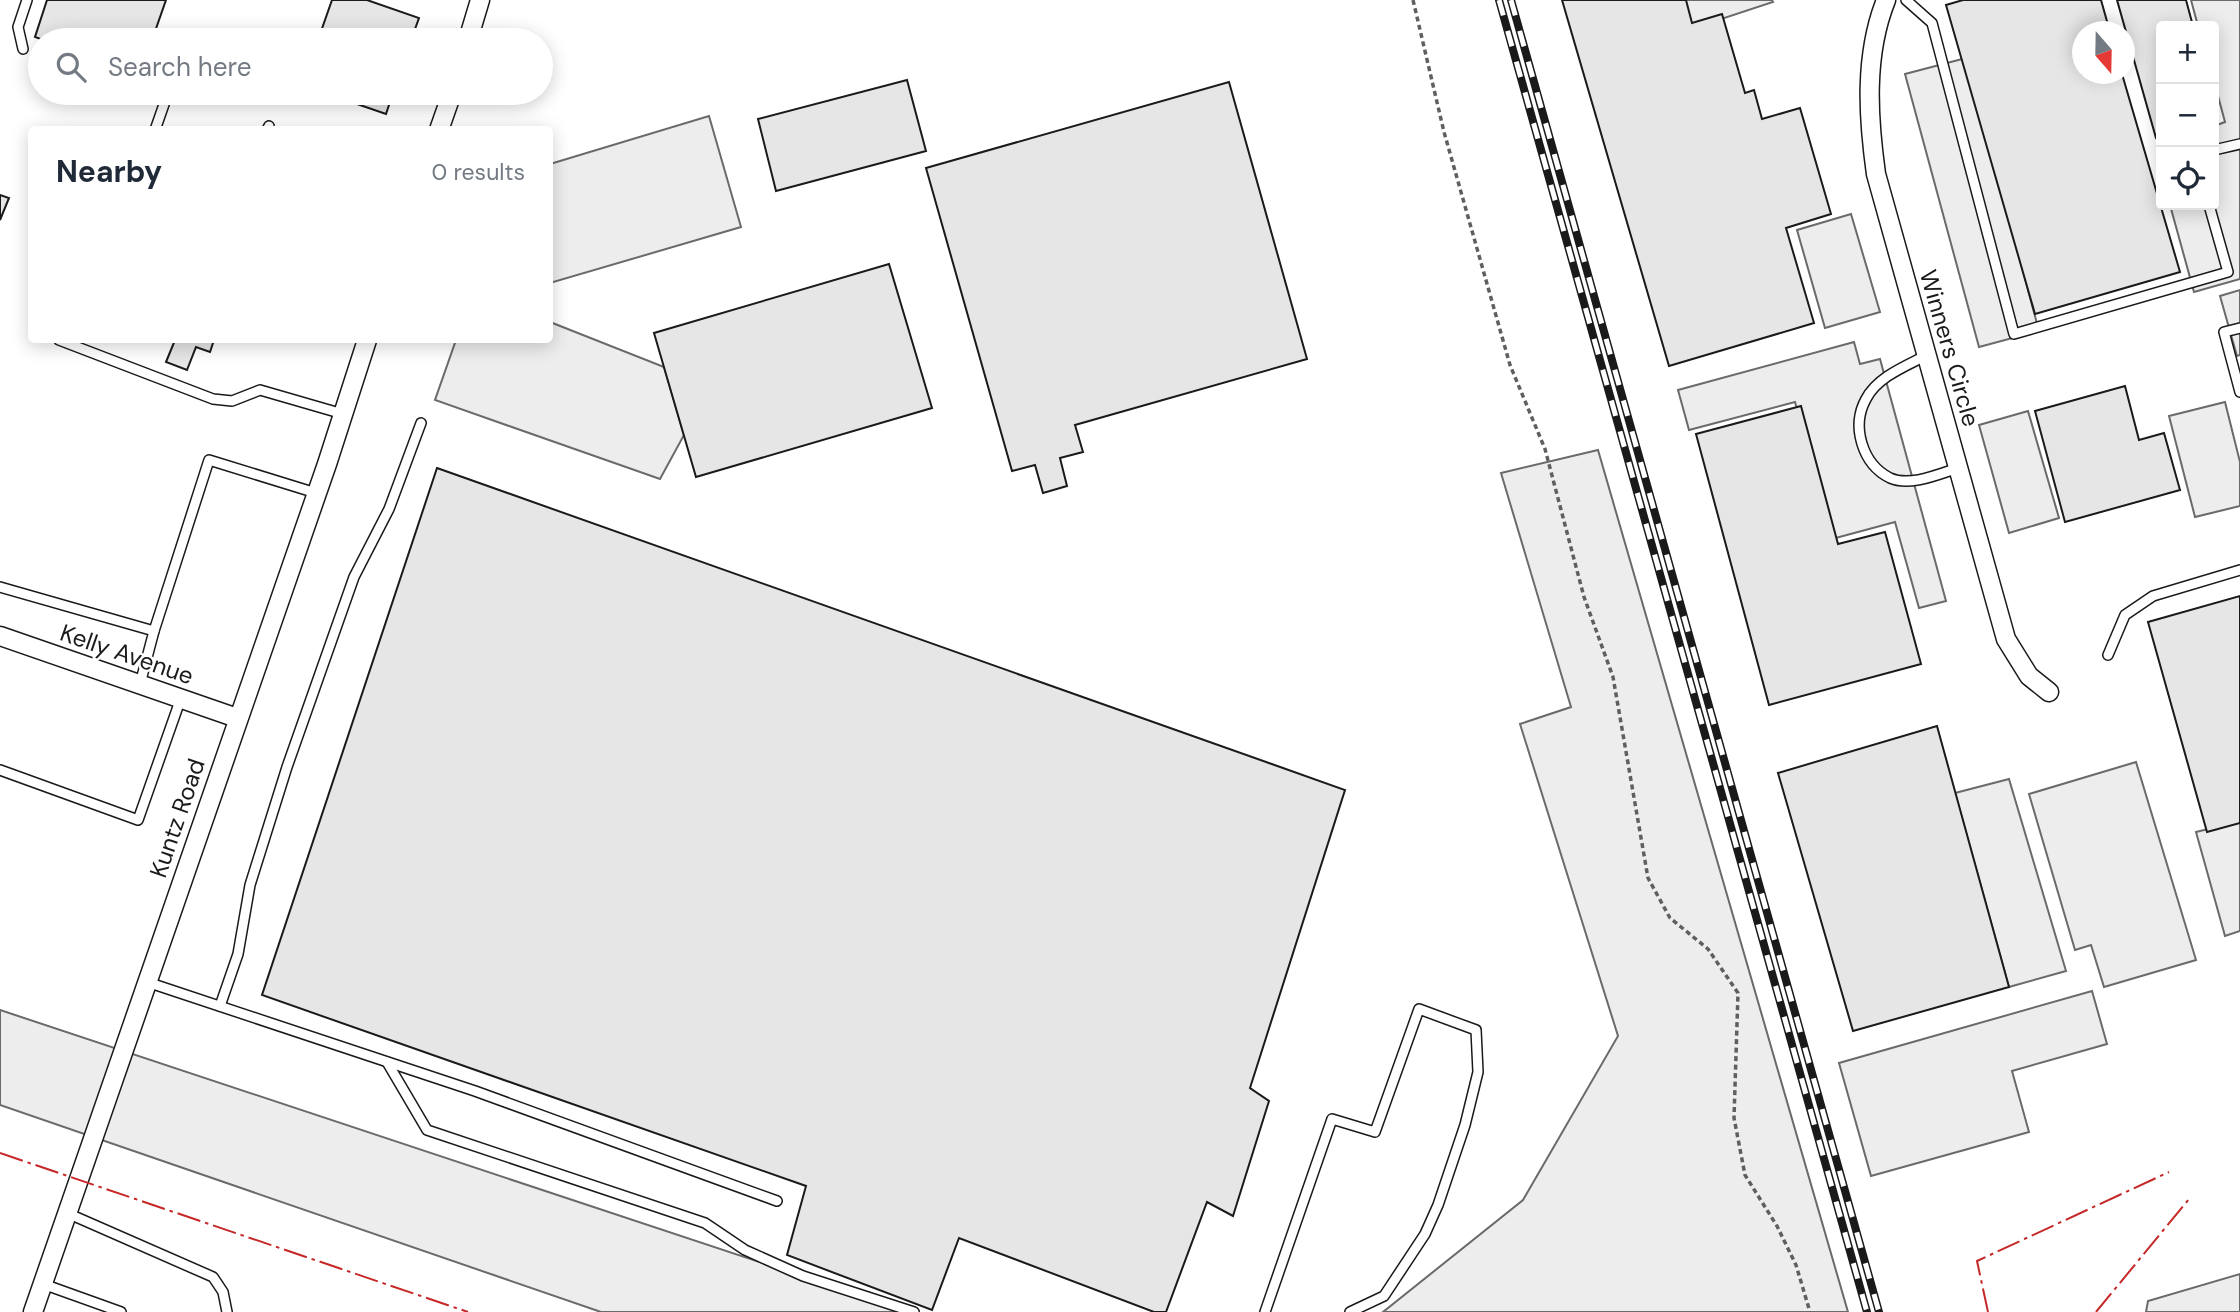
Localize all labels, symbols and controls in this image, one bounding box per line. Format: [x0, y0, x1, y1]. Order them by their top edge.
north arrow [2072, 21, 2135, 84]
map controls [2156, 21, 2219, 210]
button: + [2156, 21, 2219, 84]
search box [28, 28, 553, 105]
icon: search [52, 48, 90, 86]
text: Search here [108, 50, 251, 84]
button: − [2156, 84, 2219, 147]
button: locate [2156, 147, 2219, 210]
text: Nearby [56, 152, 162, 191]
text: 0 results [432, 157, 525, 187]
street label: Winners Circle [1913, 266, 1987, 430]
street label: Kelly Avenue [56, 617, 198, 691]
street label: Kuntz Road [142, 754, 212, 882]

